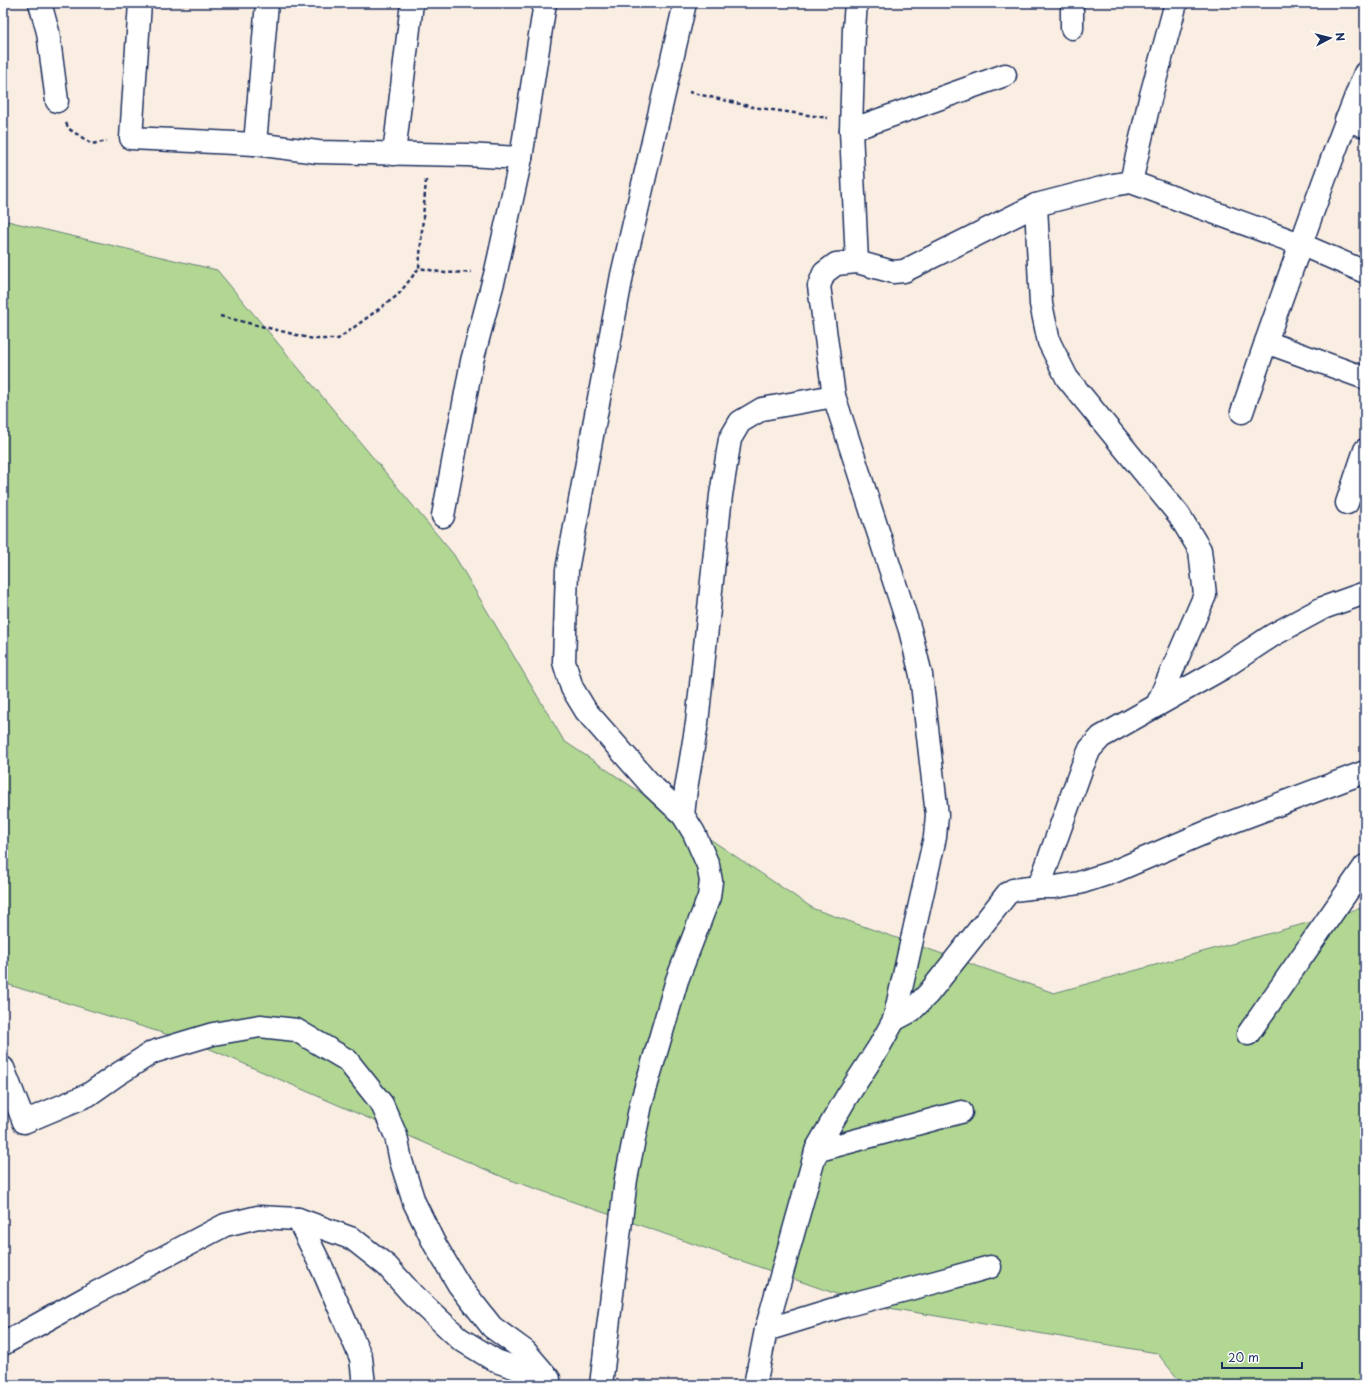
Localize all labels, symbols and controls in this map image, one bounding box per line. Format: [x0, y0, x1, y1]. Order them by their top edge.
north arrow [1310, 18, 1350, 58]
text: N [1331, 31, 1349, 42]
scale bar [1222, 1344, 1302, 1370]
text: 20 m [1228, 1348, 1259, 1366]

